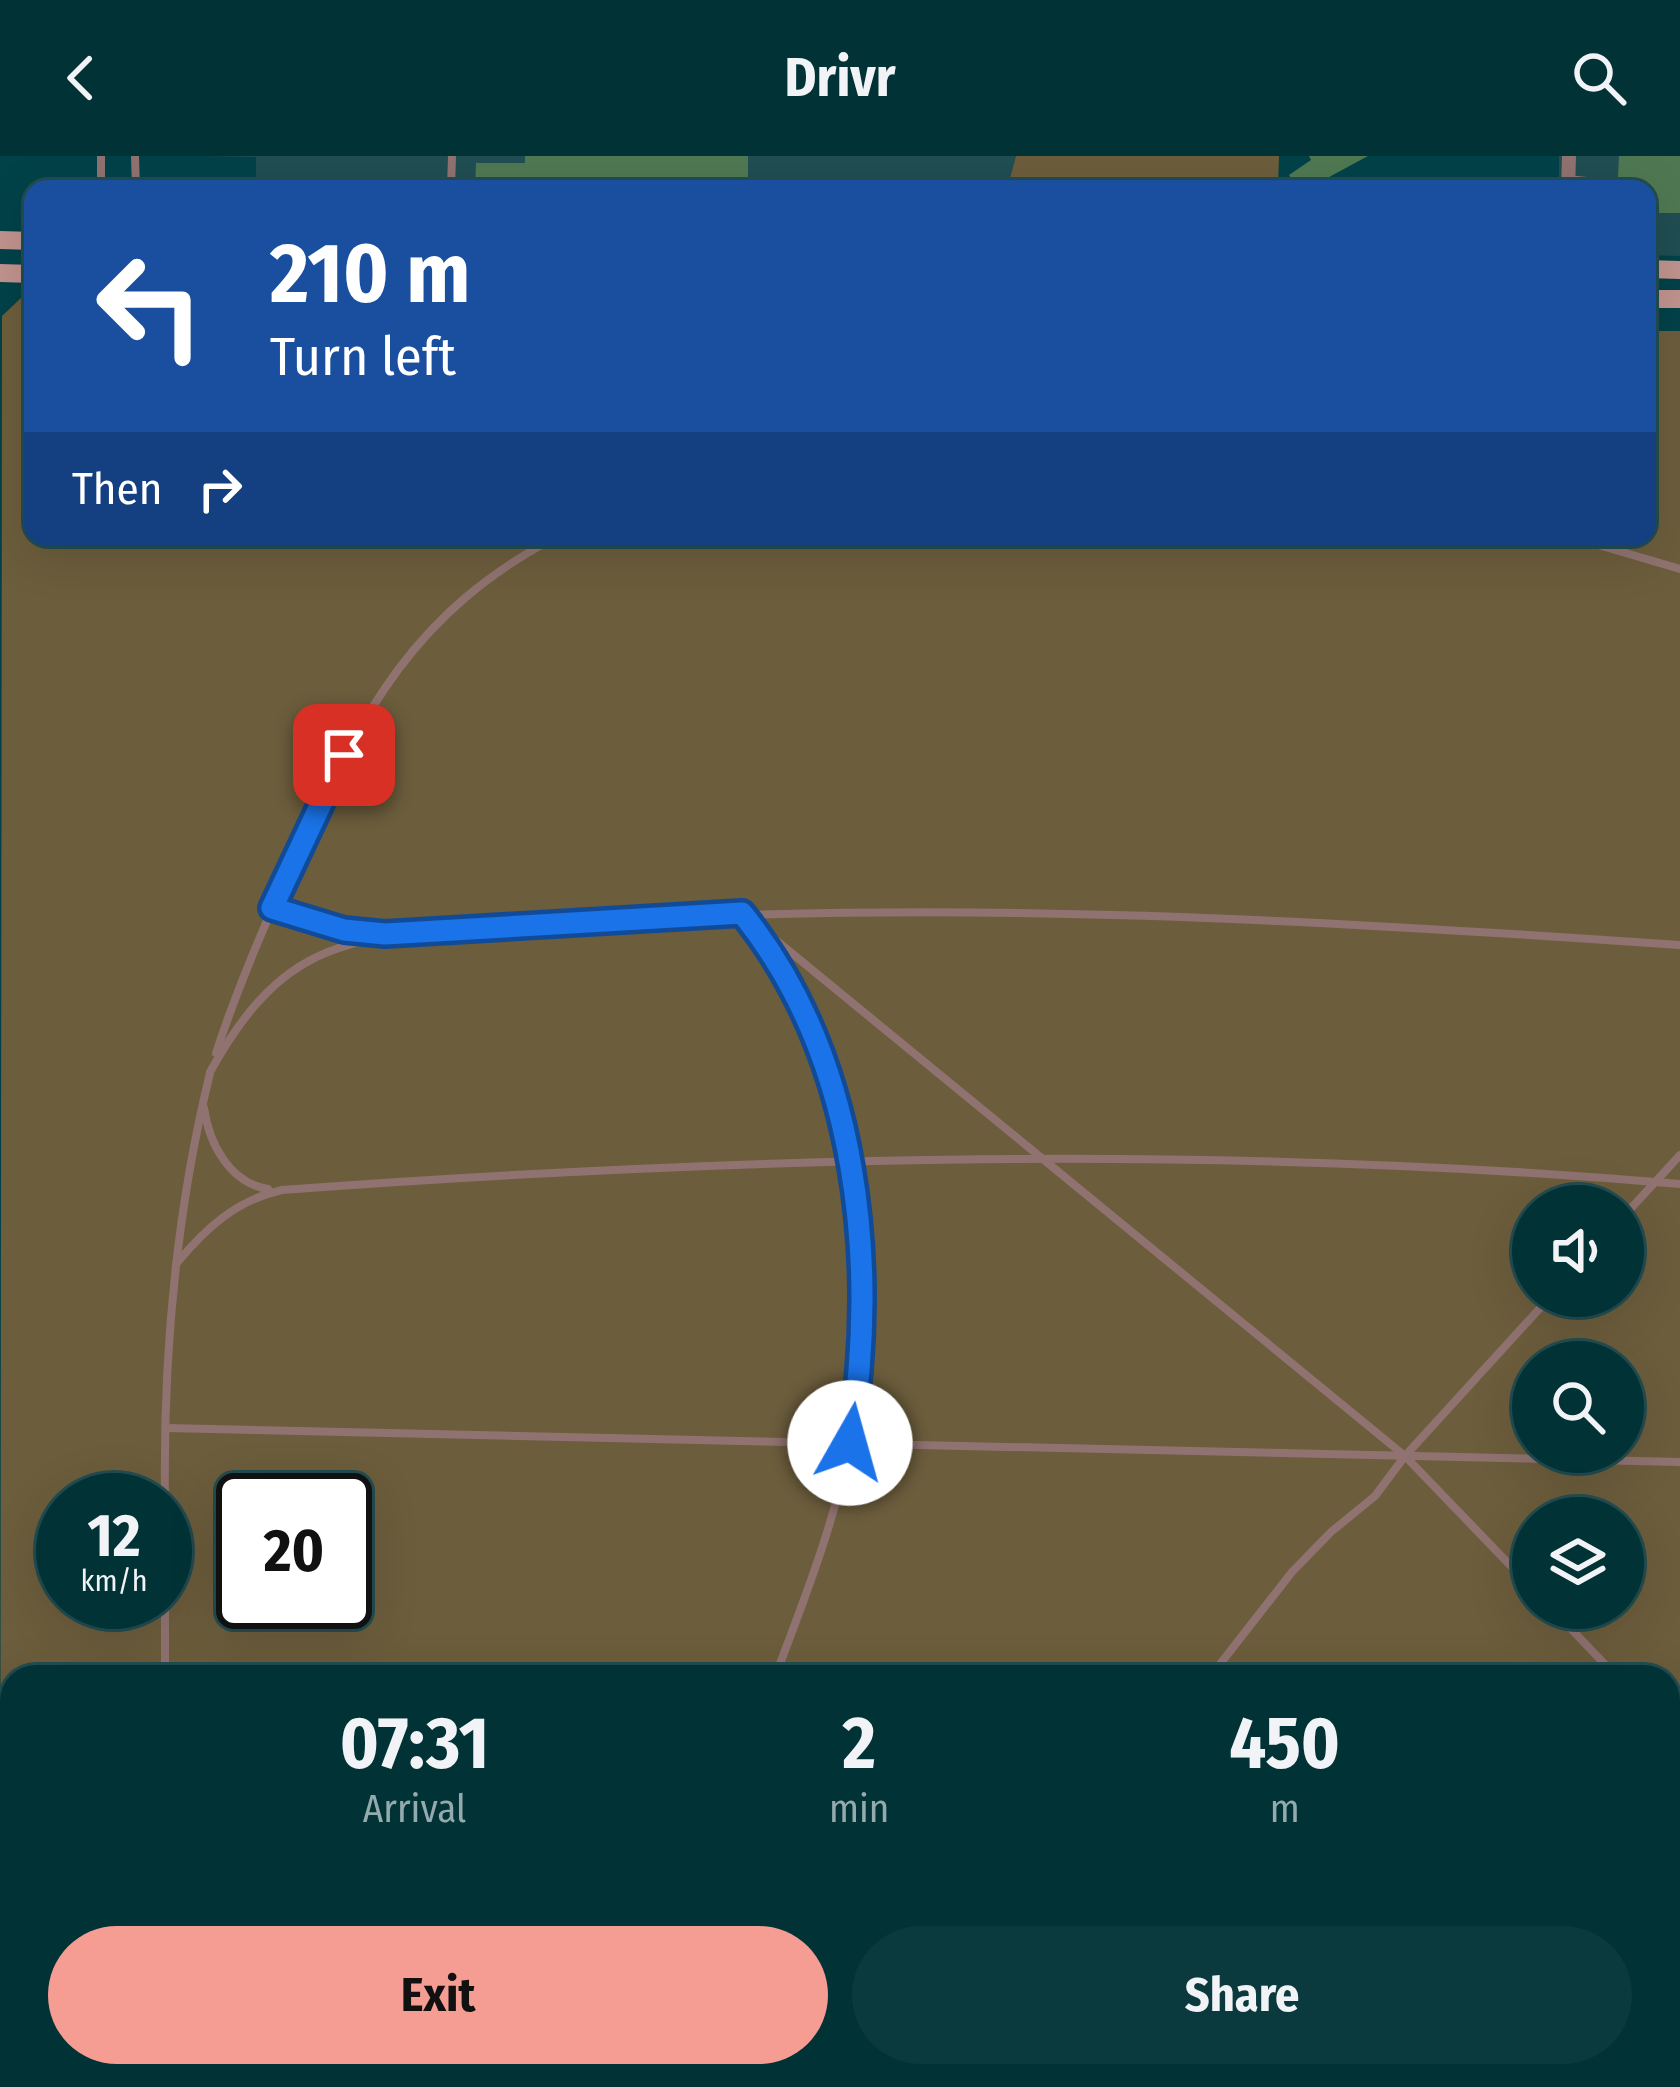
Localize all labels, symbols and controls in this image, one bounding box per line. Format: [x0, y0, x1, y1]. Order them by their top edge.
icon: back [48, 45, 114, 111]
icon: search [1566, 45, 1632, 111]
text: Drivr [784, 46, 896, 110]
text: 210 m [270, 223, 470, 324]
icon: left [72, 228, 228, 384]
text: Turn left [270, 325, 456, 389]
icon: right [187, 456, 253, 522]
text: Then [72, 462, 163, 516]
pin [293, 704, 395, 806]
icon: arrive [311, 722, 377, 788]
map controls [1512, 1185, 1644, 1629]
button: sound [1512, 1185, 1644, 1317]
button: search [1512, 1341, 1644, 1473]
position arrow [787, 1380, 913, 1506]
speed limit sign: 20 [216, 1473, 372, 1629]
button: layers [1512, 1497, 1644, 1629]
text: 12 [87, 1500, 141, 1572]
text: km/h [81, 1563, 147, 1599]
text: 07:31 [340, 1701, 489, 1787]
text: 2 [843, 1701, 876, 1787]
text: 450 [1229, 1701, 1340, 1787]
text: Arrival [363, 1786, 466, 1832]
text: min [829, 1786, 889, 1832]
text: m [1270, 1786, 1300, 1832]
button: Exit [48, 1926, 828, 2064]
button: Share [852, 1926, 1632, 2064]

